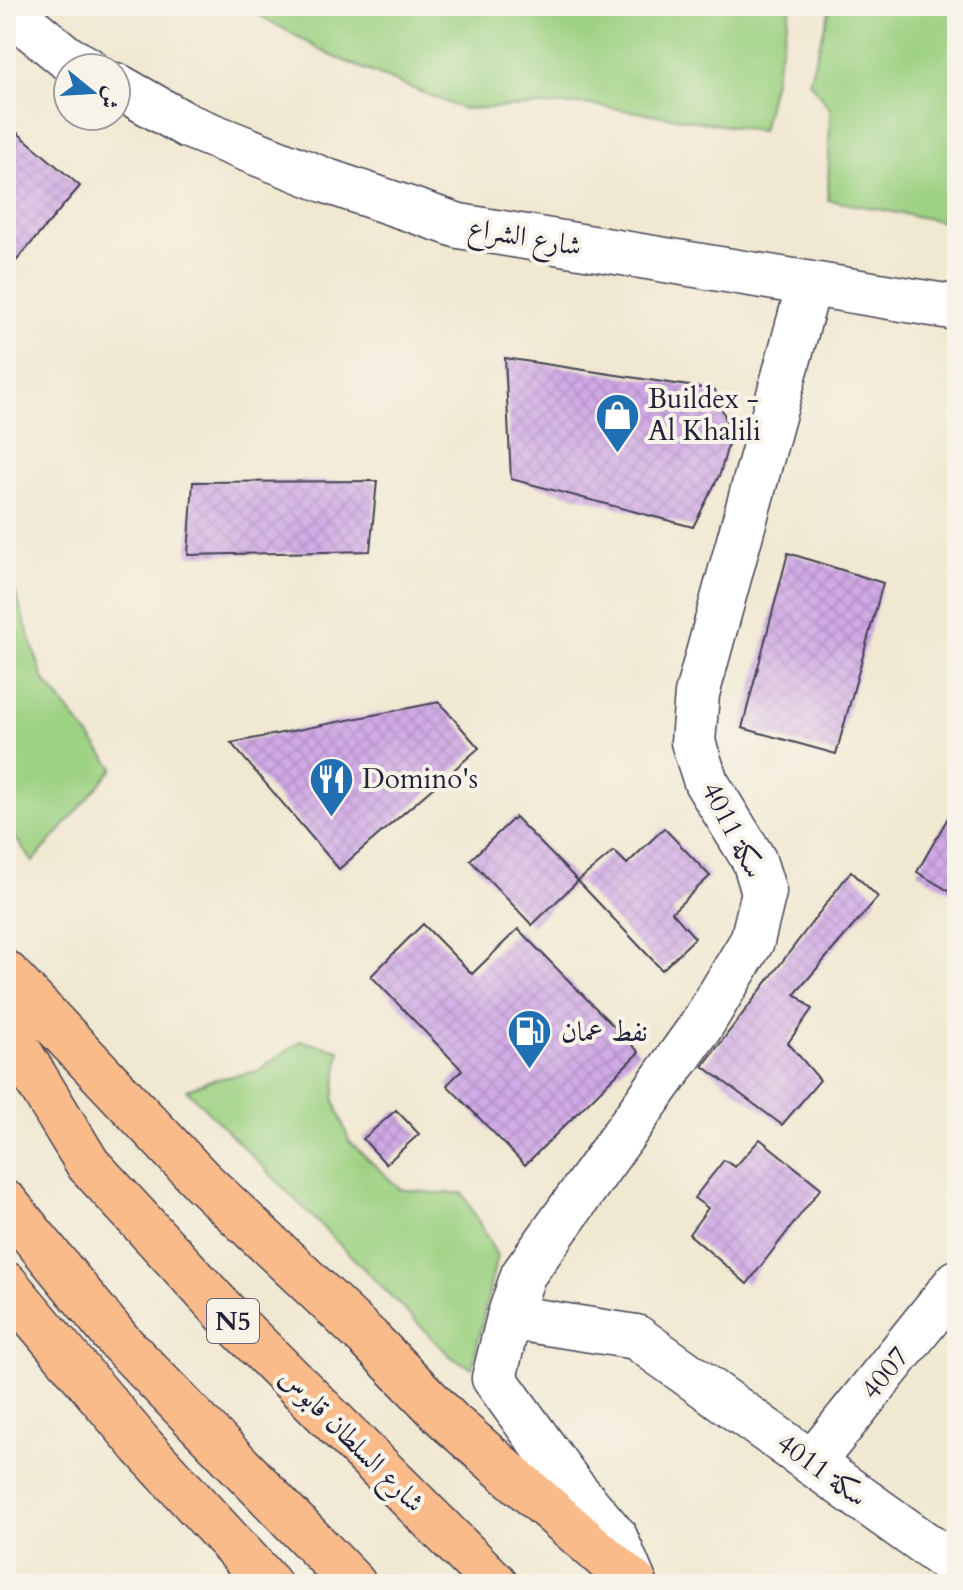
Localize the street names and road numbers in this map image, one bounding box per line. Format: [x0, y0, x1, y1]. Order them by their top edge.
street label: شارع الشراع [465, 208, 585, 270]
street label: سكة 4011 [693, 775, 773, 885]
road number: N5 [207, 1299, 259, 1343]
street label: 4007 [852, 1339, 918, 1407]
street label: شارع السلطان قابوس [268, 1359, 433, 1524]
street label: سكة 4011 [769, 1424, 875, 1516]

